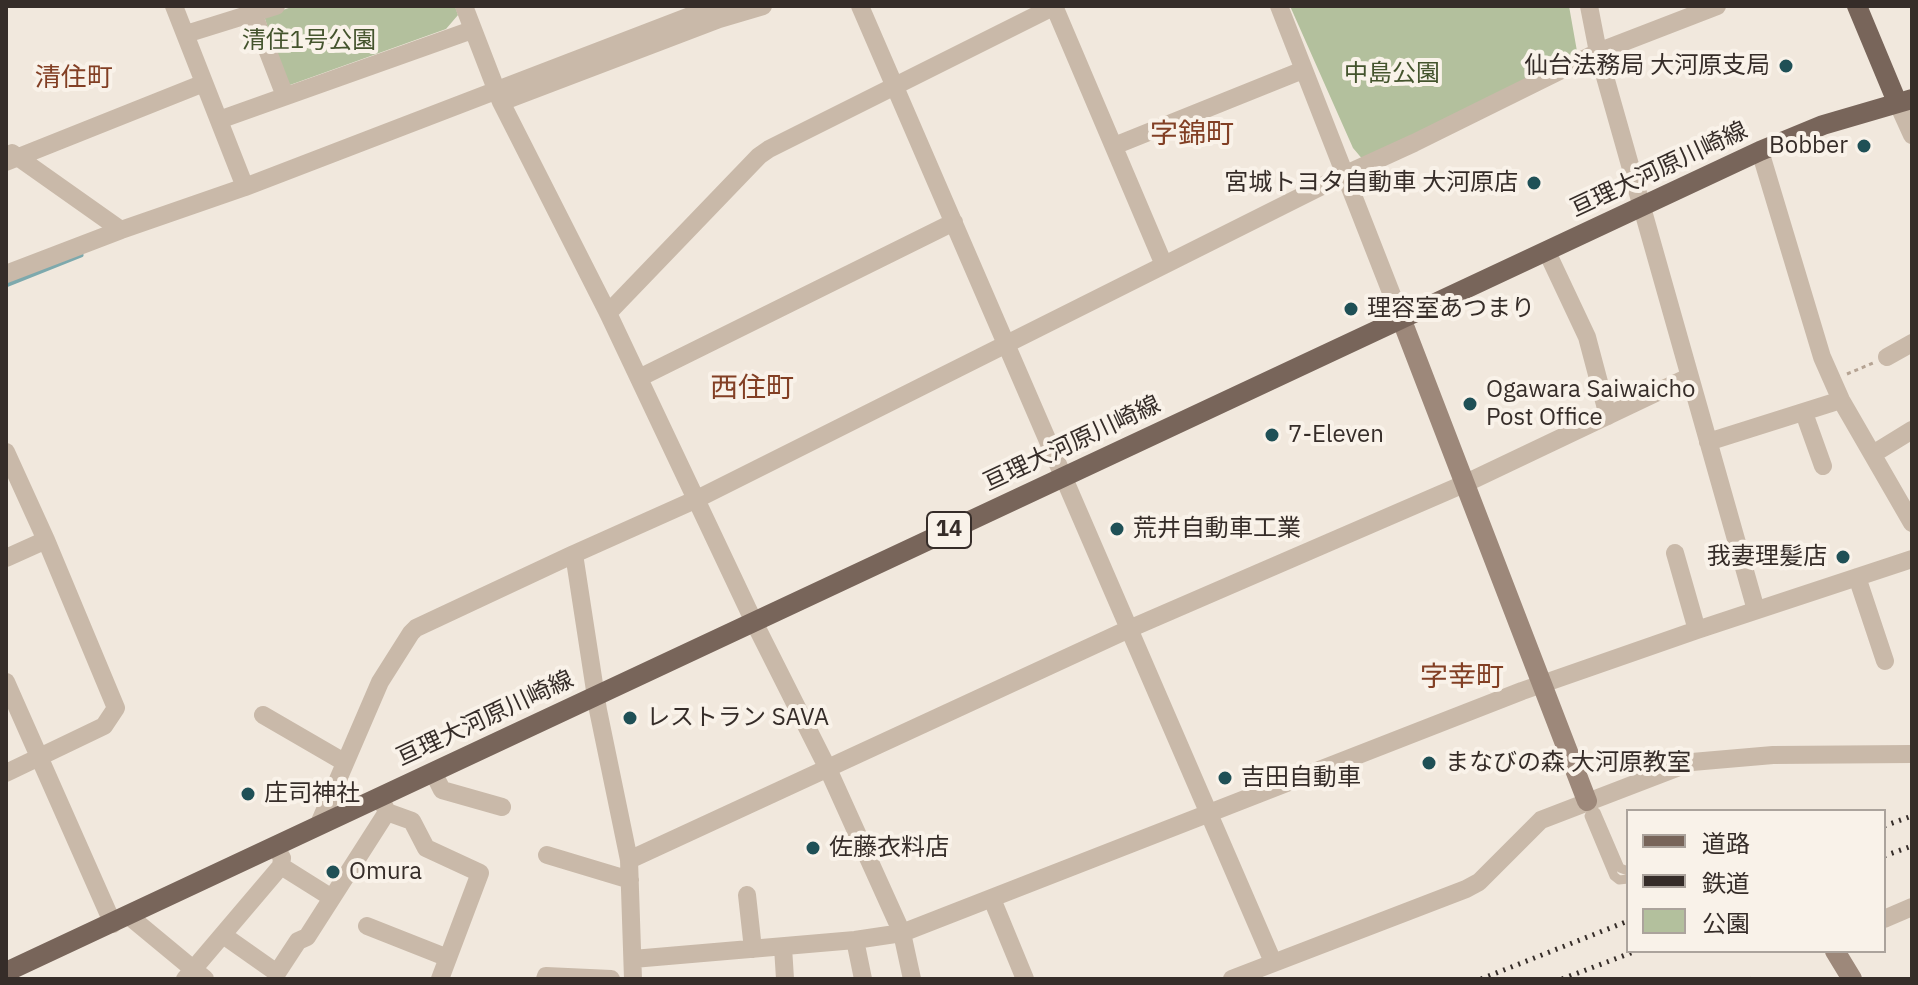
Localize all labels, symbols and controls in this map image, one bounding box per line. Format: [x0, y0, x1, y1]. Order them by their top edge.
park label: 清住1号公園 [242, 27, 376, 55]
place label: 仙台法務局 大河原支局 [1524, 52, 1770, 80]
marker: 仙台法務局 大河原支局 [1777, 57, 1795, 75]
park label: 中島公園 [1344, 60, 1440, 88]
district label: 清住町 [35, 62, 113, 94]
street label: 亘理大河原川崎線 [1566, 116, 1752, 224]
district label: 字錦町 [1150, 118, 1234, 152]
place label: Bobber [1769, 132, 1848, 160]
marker: Bobber [1855, 137, 1873, 155]
place label: 宮城トヨタ自動車 大河原店 [1224, 169, 1518, 197]
marker: 宮城トヨタ自動車 大河原店 [1525, 174, 1543, 192]
place label: 理容室あつまり [1367, 295, 1535, 323]
marker: 理容室あつまり [1342, 300, 1360, 318]
district label: 西住町 [710, 372, 794, 406]
place label: Ogawara Saiwaicho Post Office [1486, 376, 1695, 432]
street label: 亘理大河原川崎線 [979, 390, 1165, 498]
marker: Ogawara Saiwaicho Post Office [1461, 395, 1479, 413]
place label: 7-Eleven [1288, 421, 1384, 449]
marker: 7-Eleven [1263, 426, 1281, 444]
road number: 14 [927, 512, 971, 548]
place label: 荒井自動車工業 [1133, 515, 1301, 543]
marker: 荒井自動車工業 [1108, 520, 1126, 538]
place label: 我妻理髪店 [1707, 543, 1827, 571]
marker: 我妻理髪店 [1834, 548, 1852, 566]
district label: 字幸町 [1420, 661, 1504, 695]
street label: 亘理大河原川崎線 [392, 665, 578, 773]
place label: レストラン SAVA [646, 704, 829, 732]
marker: レストラン SAVA [621, 709, 639, 727]
place label: まなびの森 大河原教室 [1445, 749, 1691, 777]
marker: まなびの森 大河原教室 [1420, 754, 1438, 772]
place label: 吉田自動車 [1241, 764, 1361, 792]
marker: 吉田自動車 [1216, 769, 1234, 787]
place label: 庄司神社 [264, 780, 360, 808]
marker: 庄司神社 [239, 785, 257, 803]
legend [1626, 809, 1886, 953]
text: 道路 [1702, 827, 1750, 859]
place label: 佐藤衣料店 [829, 834, 949, 862]
marker: 佐藤衣料店 [804, 839, 822, 857]
place label: Omura [349, 858, 422, 886]
marker: Omura [324, 863, 342, 881]
text: 鉄道 [1702, 867, 1750, 899]
text: 公園 [1702, 907, 1750, 939]

